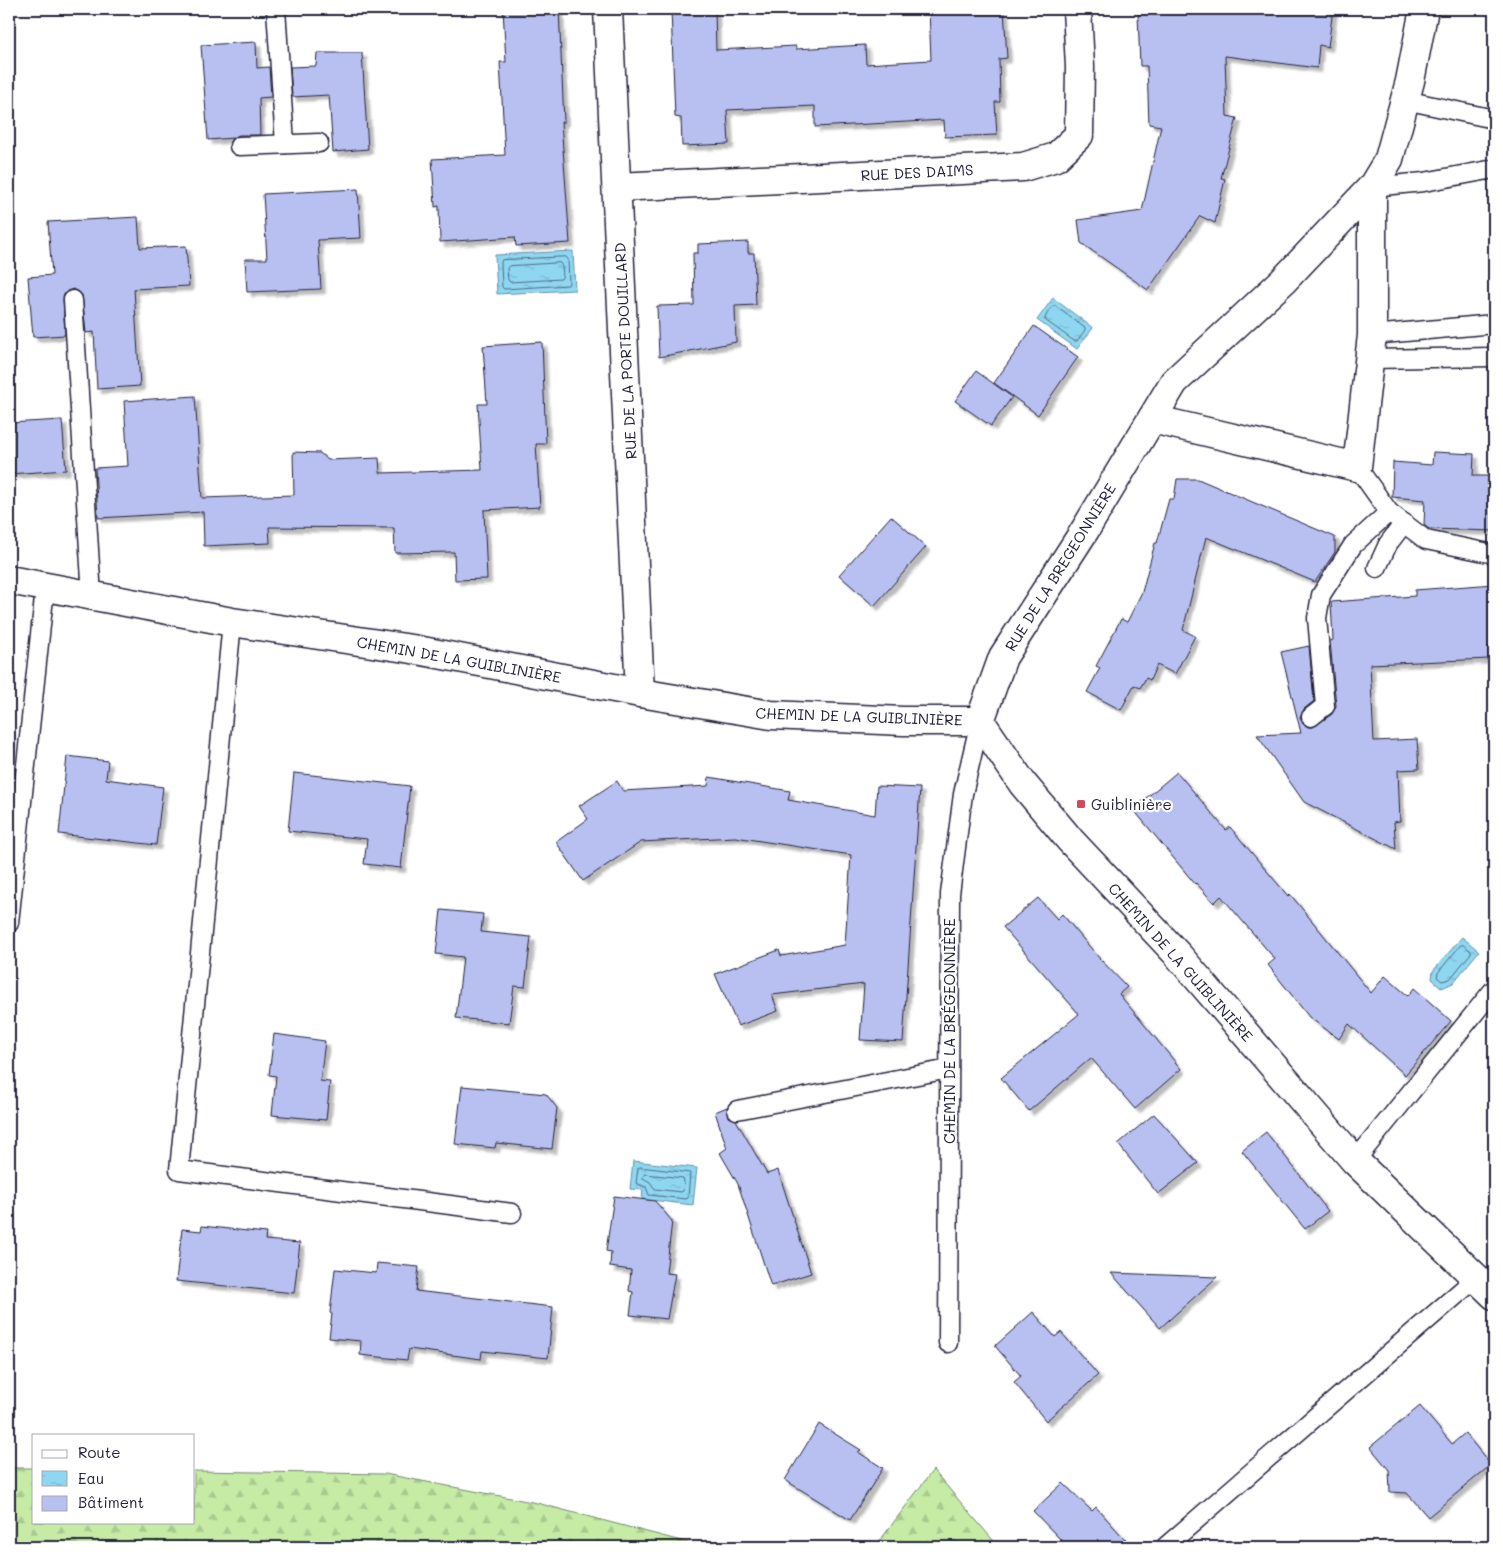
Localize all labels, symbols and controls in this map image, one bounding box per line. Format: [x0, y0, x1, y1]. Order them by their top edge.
street label: RUE DES DAIMS [860, 159, 974, 185]
street label: RUE DE LA PORTE DOUILLARD [609, 242, 641, 460]
street label: RUE DE LA BREGEONNIÈRE [1000, 479, 1120, 655]
street label: CHEMIN DE LA GUIBLINIÈRE [355, 631, 563, 687]
street label: CHEMIN DE LA GUIBLINIÈRE [755, 702, 963, 730]
place label: Guiblinière [1091, 794, 1172, 814]
marker: Guiblinière [1075, 798, 1087, 810]
street label: CHEMIN DE LA GUIBLINIÈRE [1104, 878, 1258, 1046]
street label: CHEMIN DE LA BRÉGEONNIÈRE [939, 918, 959, 1144]
legend [32, 1434, 195, 1524]
text: Route [78, 1442, 121, 1462]
text: Eau [78, 1468, 104, 1488]
text: Bâtiment [78, 1492, 144, 1512]

